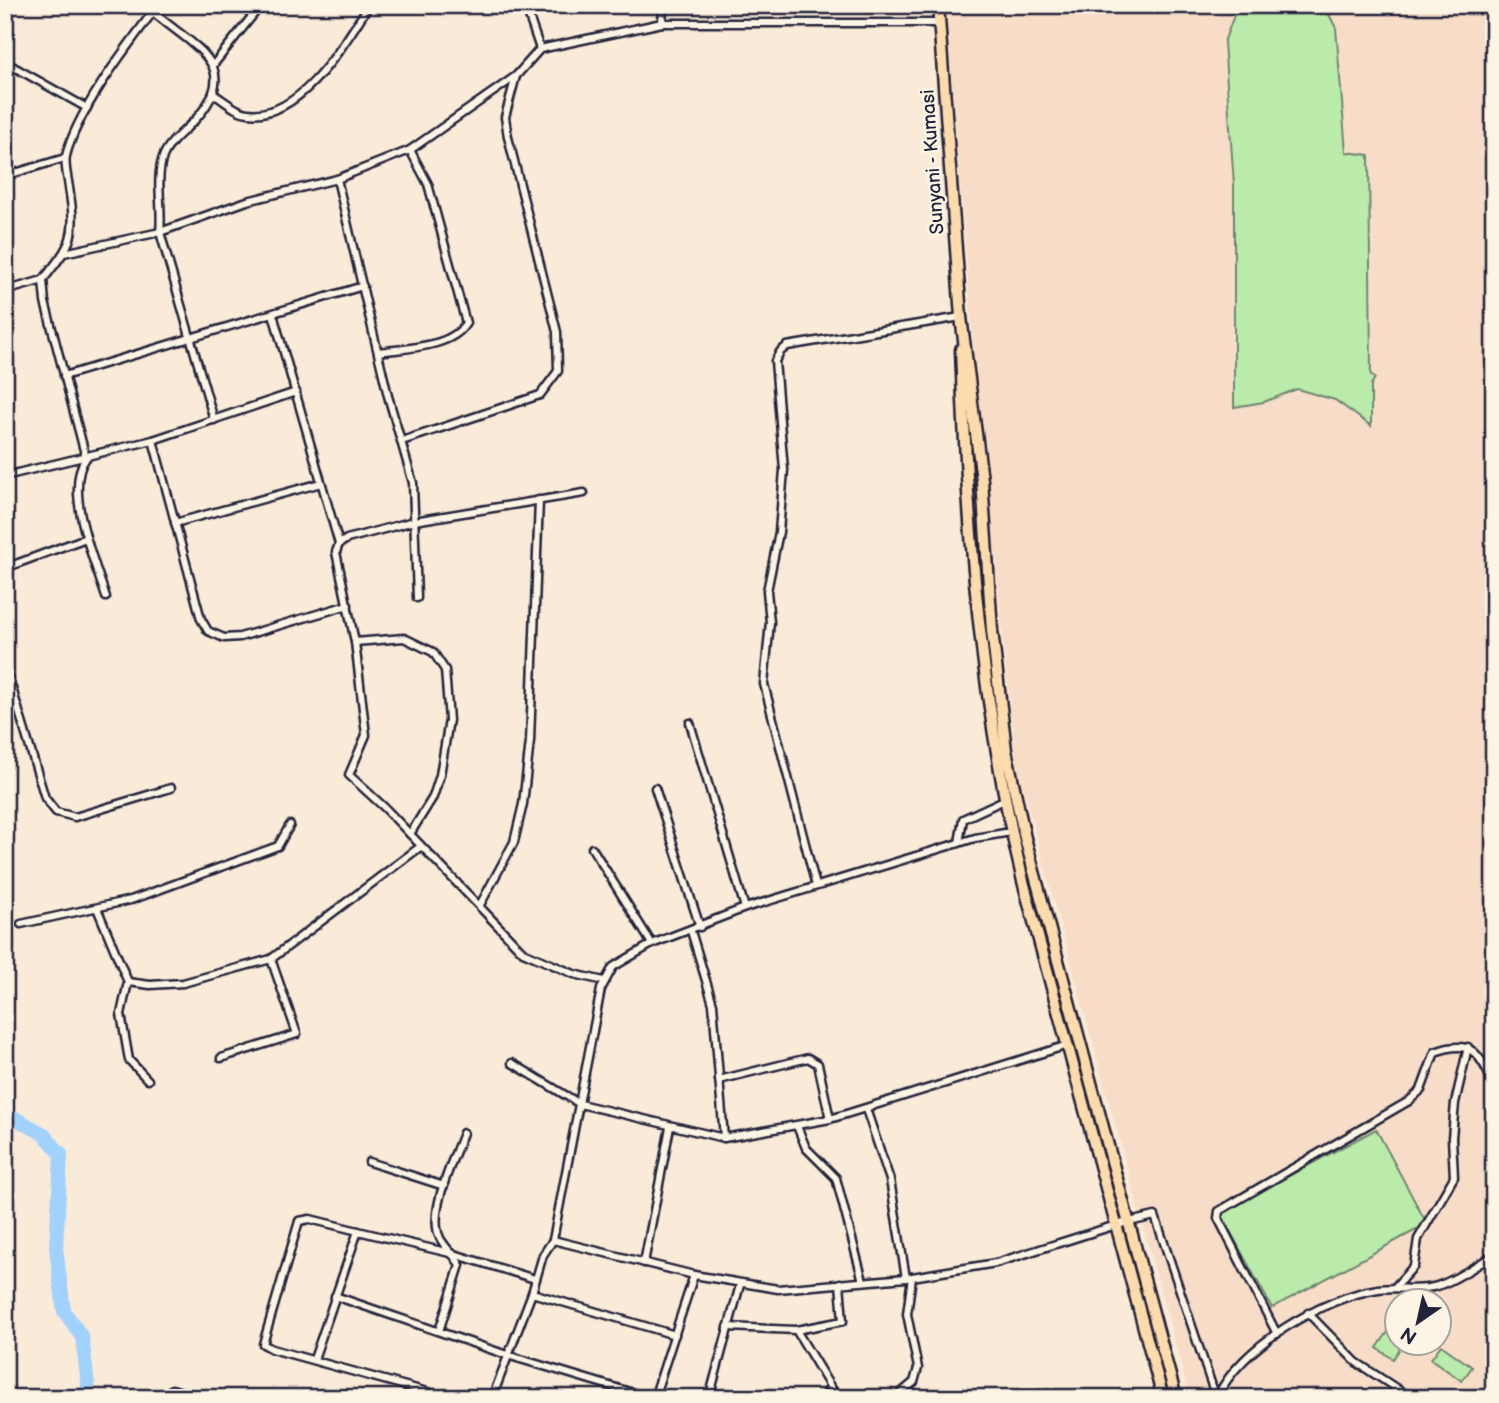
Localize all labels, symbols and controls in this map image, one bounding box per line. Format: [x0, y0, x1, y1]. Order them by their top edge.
street label: Sunyani - Kumasi [916, 89, 950, 235]
north arrow [1384, 1288, 1454, 1358]
text: N [1397, 1321, 1422, 1348]

